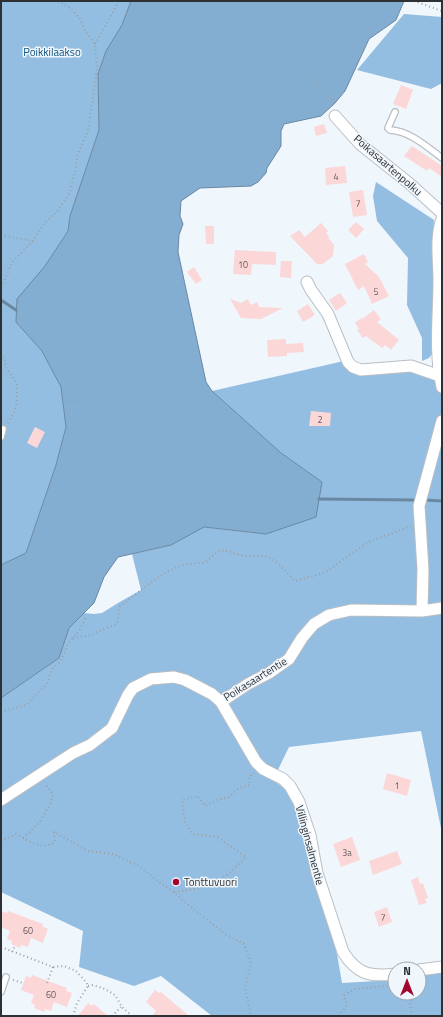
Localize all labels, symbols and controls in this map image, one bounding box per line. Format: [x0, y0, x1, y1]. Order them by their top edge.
park label: Poikkilaakso [23, 44, 81, 60]
street label: Poikasaartenpolku [350, 131, 426, 199]
house number: 4 [333, 170, 339, 183]
house number: 7 [355, 197, 361, 210]
house number: 10 [238, 258, 248, 271]
house number: 5 [373, 285, 379, 298]
house number: 2 [317, 413, 323, 426]
street label: Poikasaartentie [220, 653, 290, 705]
house number: 1 [394, 779, 400, 792]
street label: Villinginsalmentie [292, 803, 328, 887]
house number: 3a [342, 846, 352, 859]
place label: Tonttuvuori [184, 874, 237, 890]
marker: Tonttuvuori [171, 877, 181, 887]
house number: 7 [380, 911, 386, 924]
house number: 60 [23, 924, 33, 937]
north arrow [387, 961, 427, 1001]
text: N [403, 963, 411, 979]
house number: 60 [46, 988, 56, 1001]

